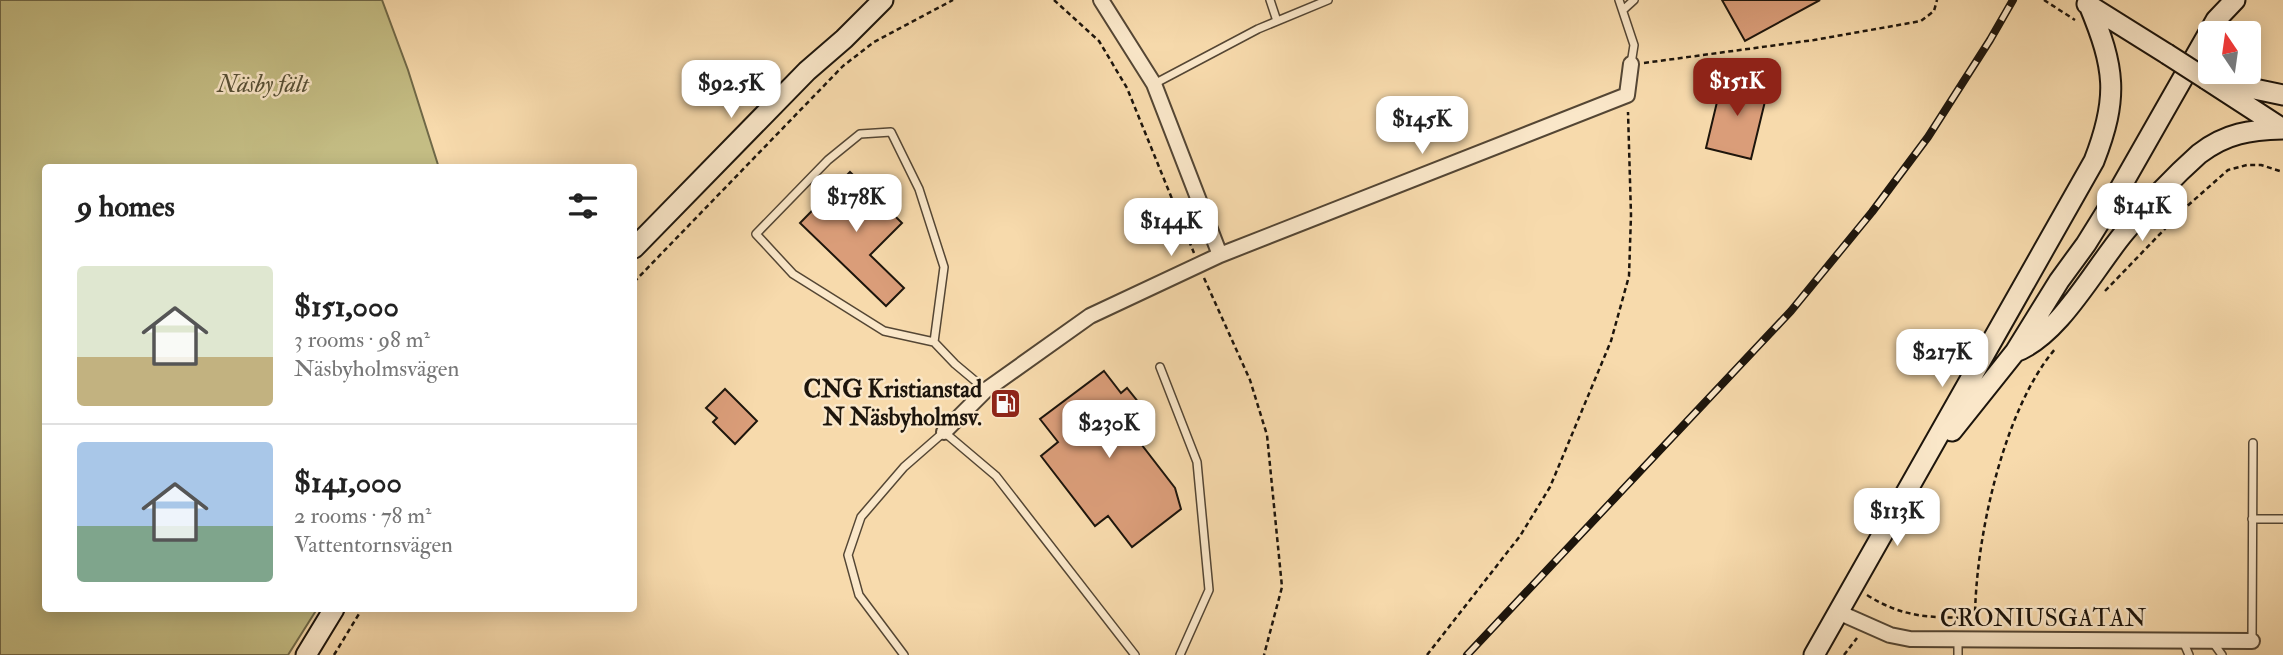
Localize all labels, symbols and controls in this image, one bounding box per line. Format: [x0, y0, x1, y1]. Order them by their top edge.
north arrow [2198, 21, 2261, 84]
map controls [2198, 21, 2261, 84]
pin: $151K [1688, 58, 1786, 118]
pin: $92.5K [674, 60, 788, 120]
text: $151K [1709, 66, 1765, 95]
text: $92.5K [698, 68, 764, 97]
park label: Näsby fält [215, 69, 310, 100]
pin: $145K [1373, 96, 1471, 156]
text: $145K [1392, 104, 1452, 133]
pin: $178K [807, 174, 905, 234]
text: $178K [827, 182, 885, 211]
pin: $141K [2093, 184, 2191, 243]
icon: filters [564, 187, 602, 225]
text: 9 homes [77, 188, 175, 225]
text: $141K [2113, 191, 2171, 220]
pin: $144K [1122, 198, 1220, 258]
text: $144K [1140, 206, 1202, 235]
text: $151,000 [294, 288, 399, 325]
icon: home [133, 294, 217, 378]
text: 3 rooms · 98 m² [294, 325, 430, 354]
pin: $217K [1893, 330, 1991, 389]
text: $217K [1912, 337, 1972, 366]
text: Näsbyholmsvägen [294, 354, 459, 383]
place label: CNG Kristianstad N Näsbyholmsv. [804, 374, 982, 433]
fuel station icon: CNG Kristianstad N Näsbyholmsv. [988, 386, 1022, 420]
pin: $230K [1060, 400, 1158, 460]
text: $230K [1078, 408, 1140, 437]
text: $141,000 [294, 464, 402, 501]
icon: home [133, 470, 217, 554]
pin: $113K [1848, 489, 1946, 548]
text: $113K [1870, 496, 1924, 525]
text: 2 rooms · 78 m² [294, 501, 432, 530]
text: Vattentornsvägen [294, 530, 453, 559]
street label: CRONIUSGATAN [1940, 603, 2147, 634]

